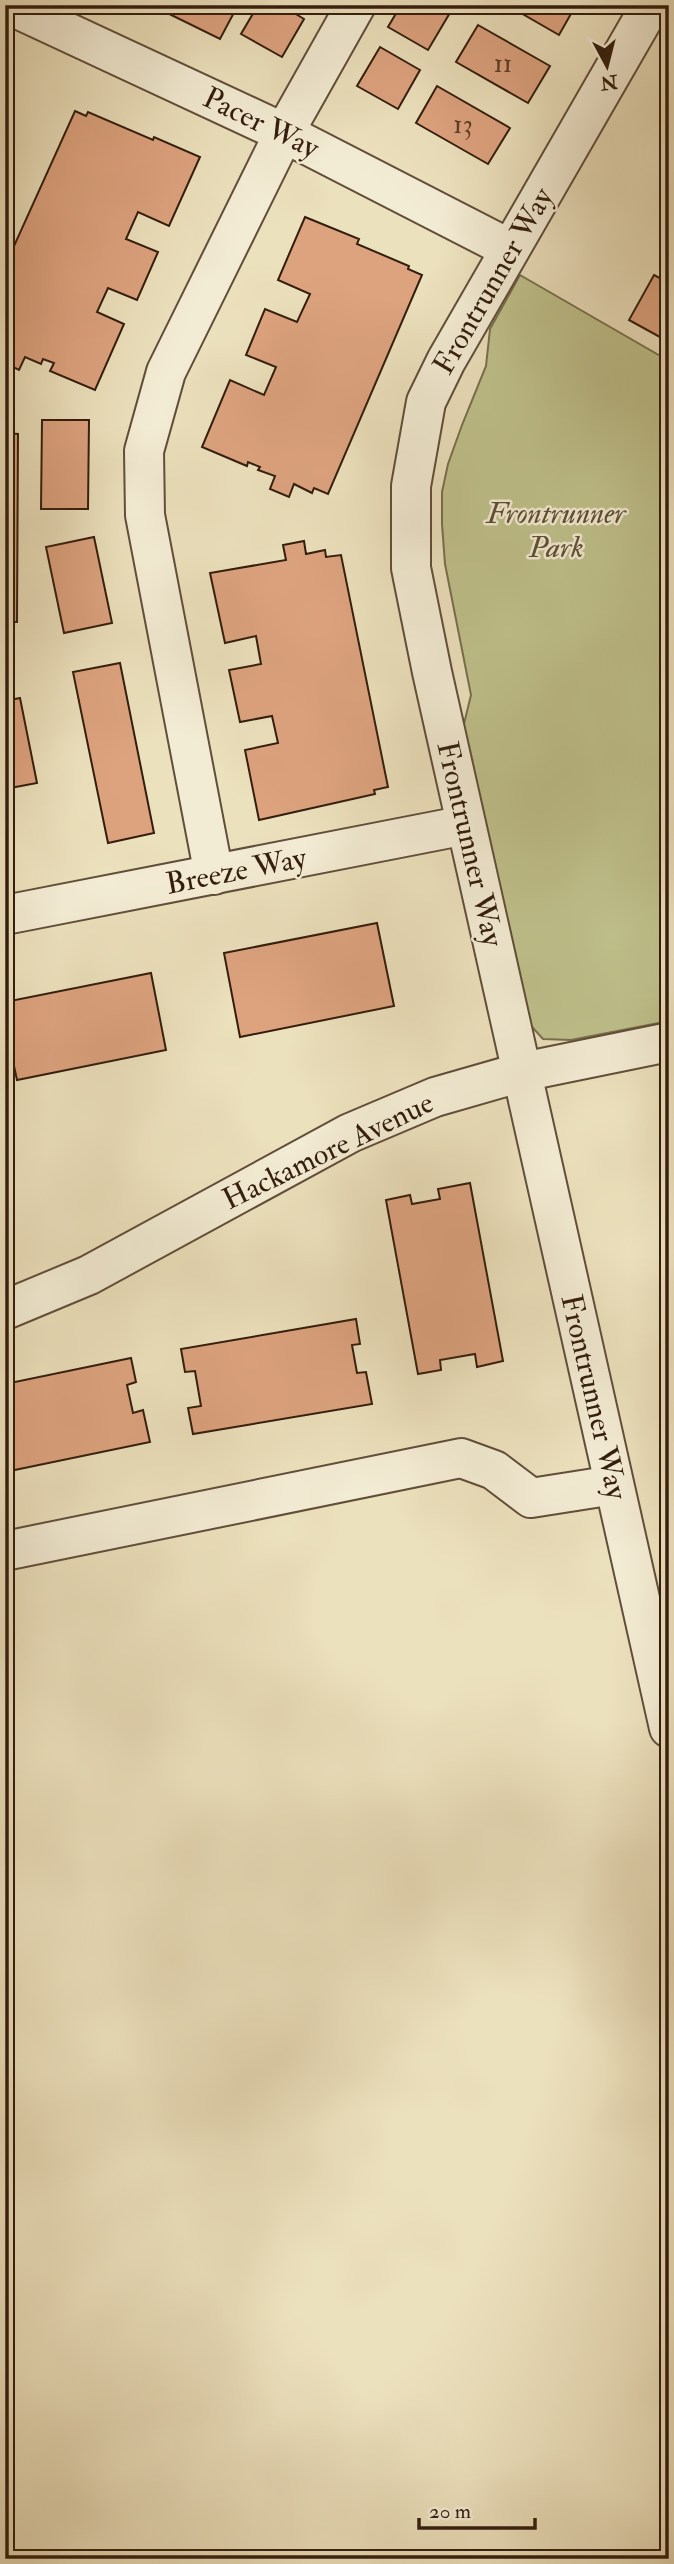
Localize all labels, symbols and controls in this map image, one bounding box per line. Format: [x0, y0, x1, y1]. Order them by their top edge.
north arrow [572, 32, 642, 102]
house number: 11 [494, 48, 512, 80]
text: N [598, 69, 620, 95]
street label: Pacer Way [197, 79, 326, 167]
house number: 13 [453, 109, 473, 141]
street label: Frontrunner Way [425, 180, 562, 381]
park label: Frontrunner Park [485, 495, 627, 566]
street label: Frontrunner Way [428, 738, 512, 951]
street label: Breeze Way [163, 839, 310, 903]
street label: Hackamore Avenue [217, 1084, 439, 1218]
street label: Frontrunner Way [552, 1291, 636, 1504]
scale bar [419, 2487, 534, 2531]
text: 20 m [429, 2498, 471, 2525]

